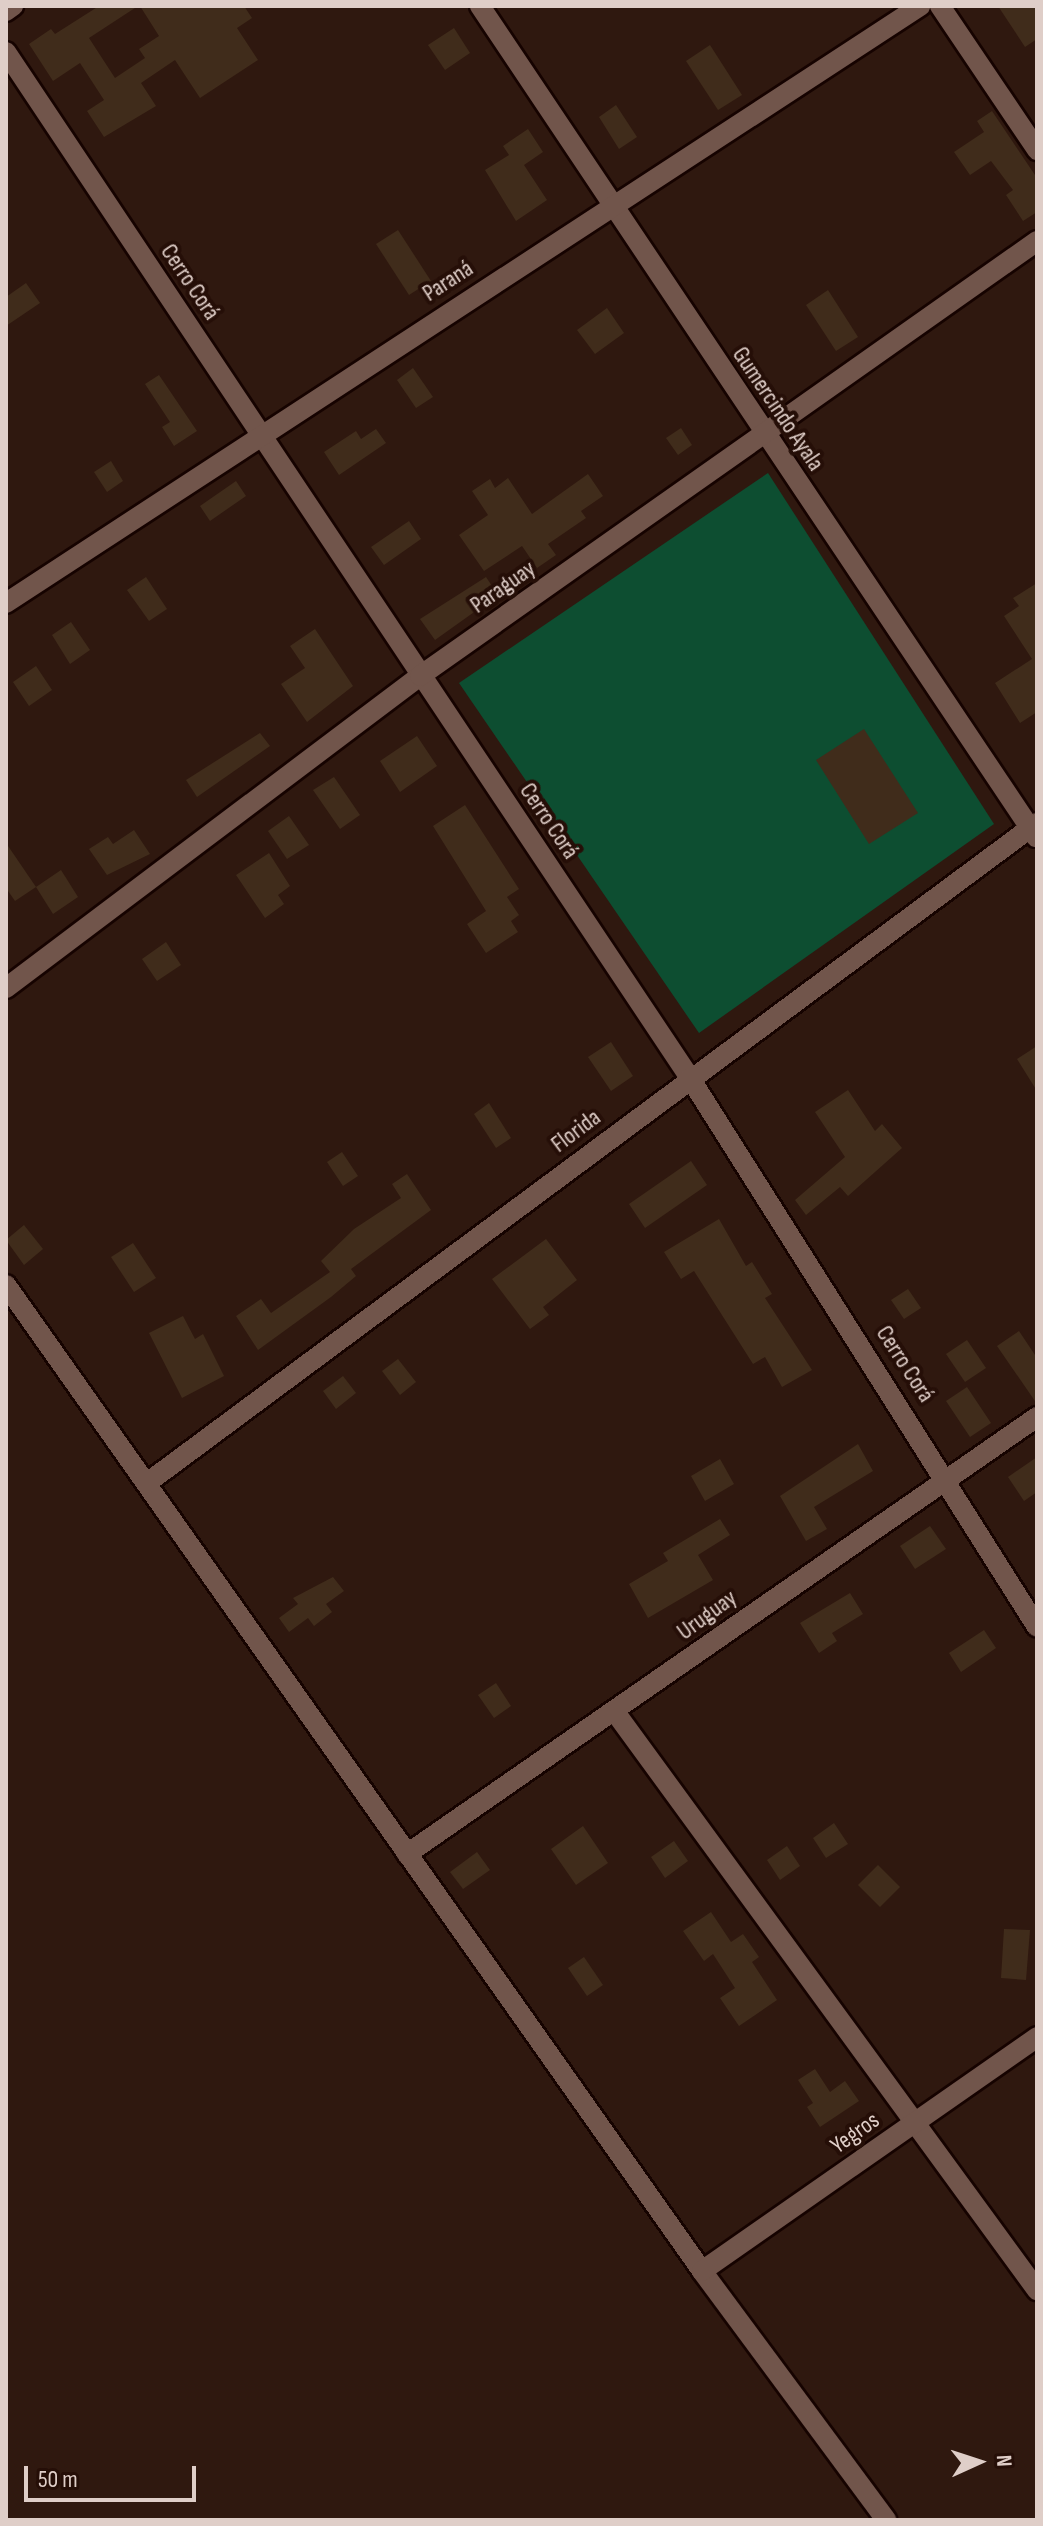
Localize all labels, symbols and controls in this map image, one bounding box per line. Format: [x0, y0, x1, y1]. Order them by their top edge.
street label: Cerro Corá [154, 239, 226, 325]
street label: Paraná [417, 254, 479, 308]
street label: Gumercindo Ayala [726, 341, 830, 477]
street label: Paraguay [465, 554, 541, 620]
street label: Cerro Corá [513, 778, 585, 864]
street label: Florida [546, 1103, 606, 1159]
street label: Cerro Corá [870, 1320, 940, 1408]
street label: Uruguay [672, 1584, 742, 1646]
street label: Yegros [825, 2106, 885, 2160]
north arrow [939, 2422, 1019, 2502]
scale bar [28, 2450, 200, 2500]
text: N [990, 2454, 1017, 2467]
text: 50 m [38, 2465, 78, 2494]

